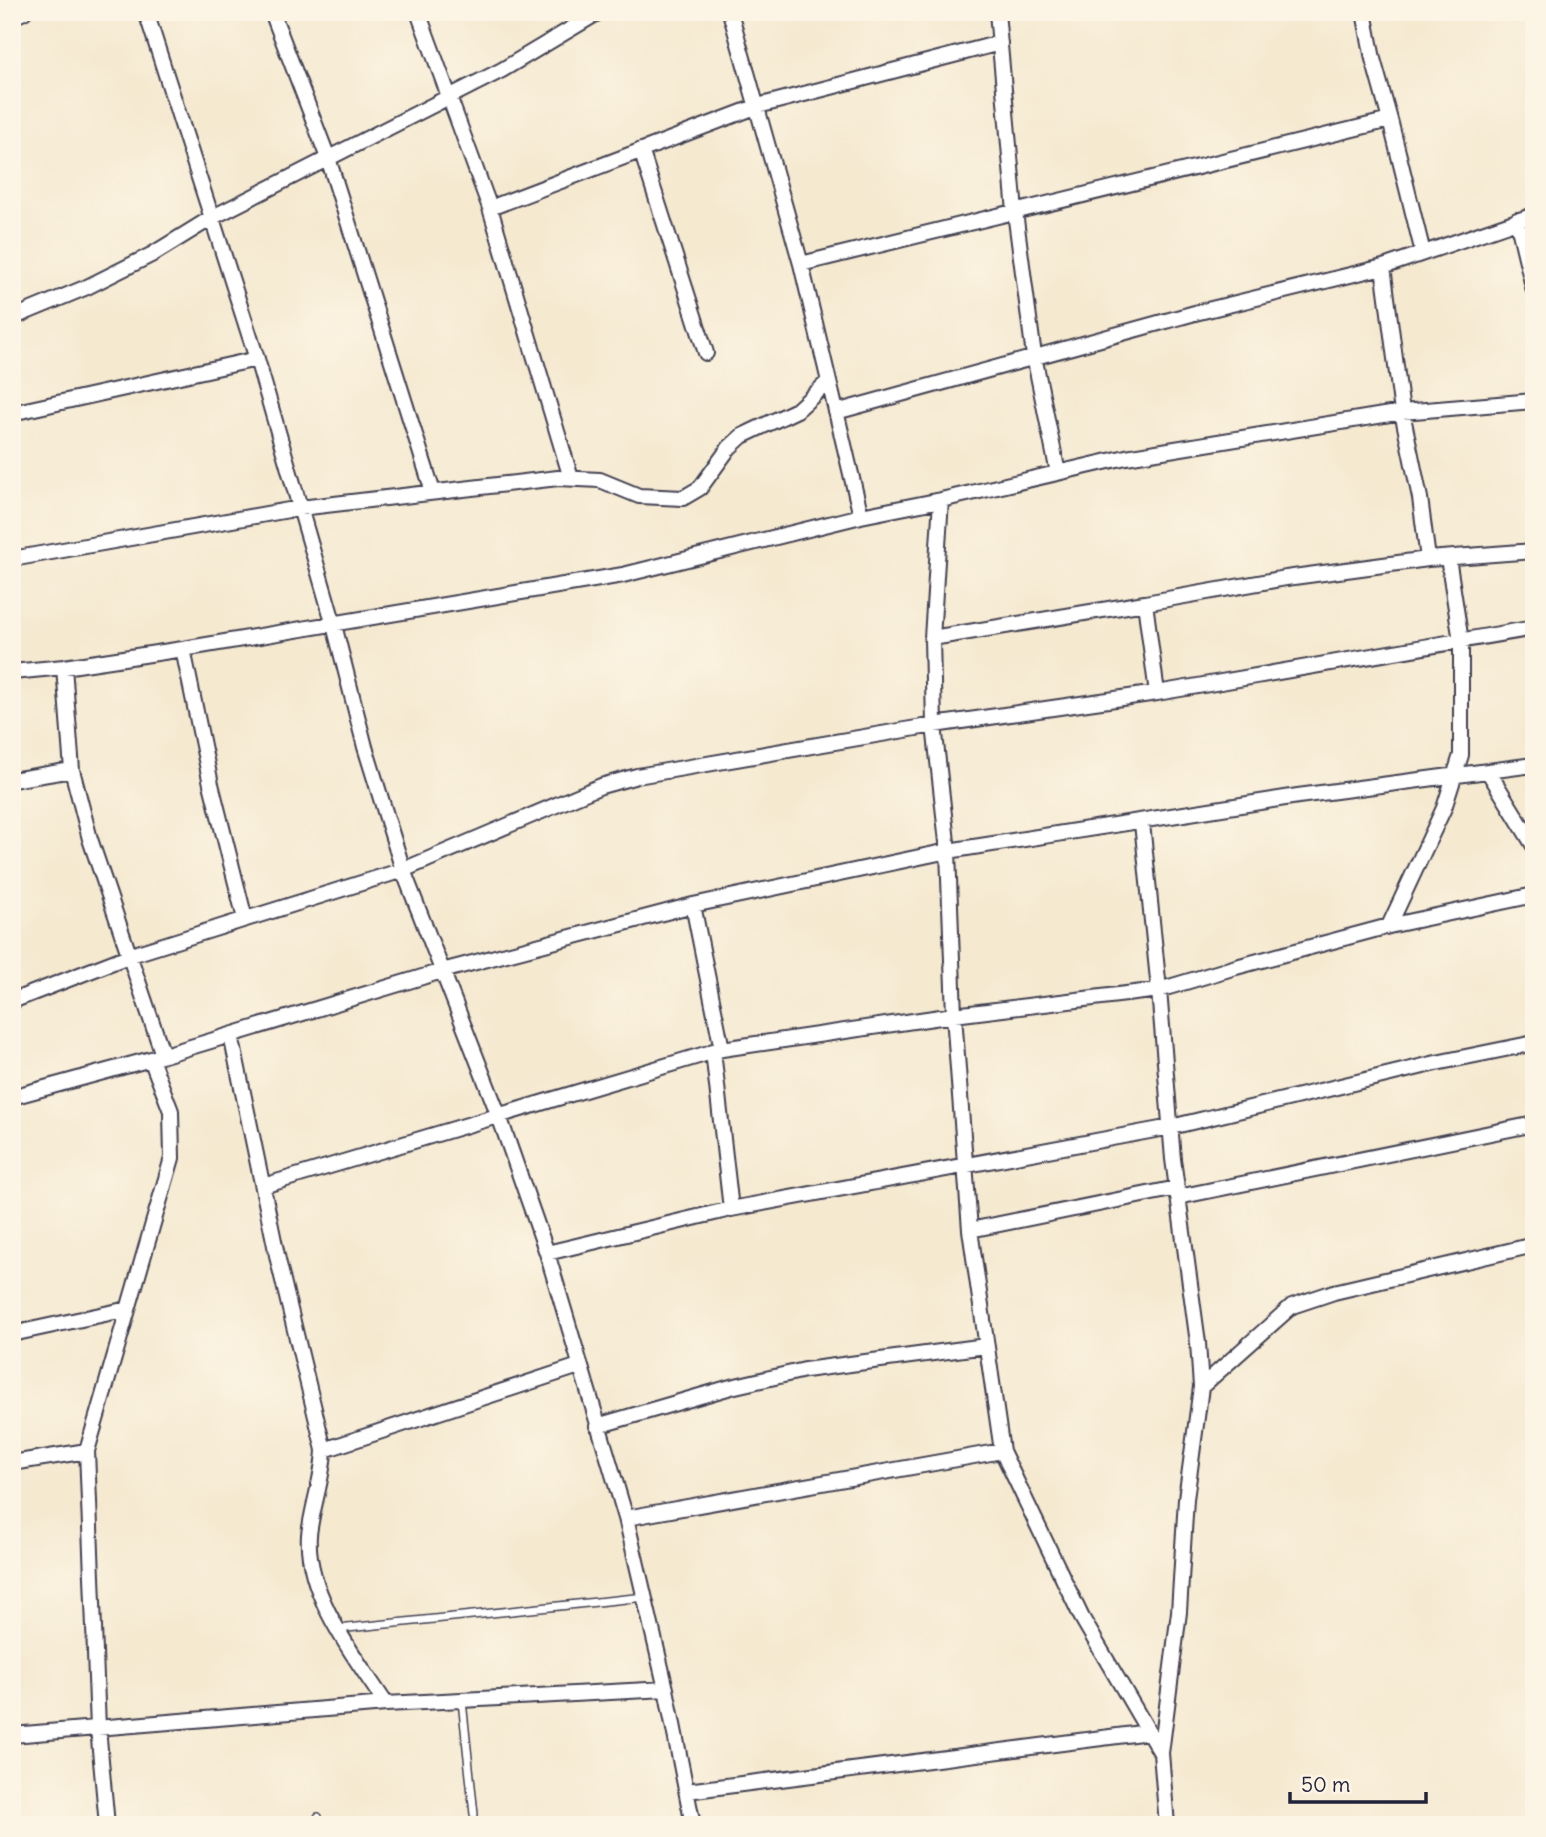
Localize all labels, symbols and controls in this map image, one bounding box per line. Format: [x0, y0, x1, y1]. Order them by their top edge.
scale bar [1290, 1760, 1427, 1804]
text: 50 m [1301, 1771, 1350, 1798]

